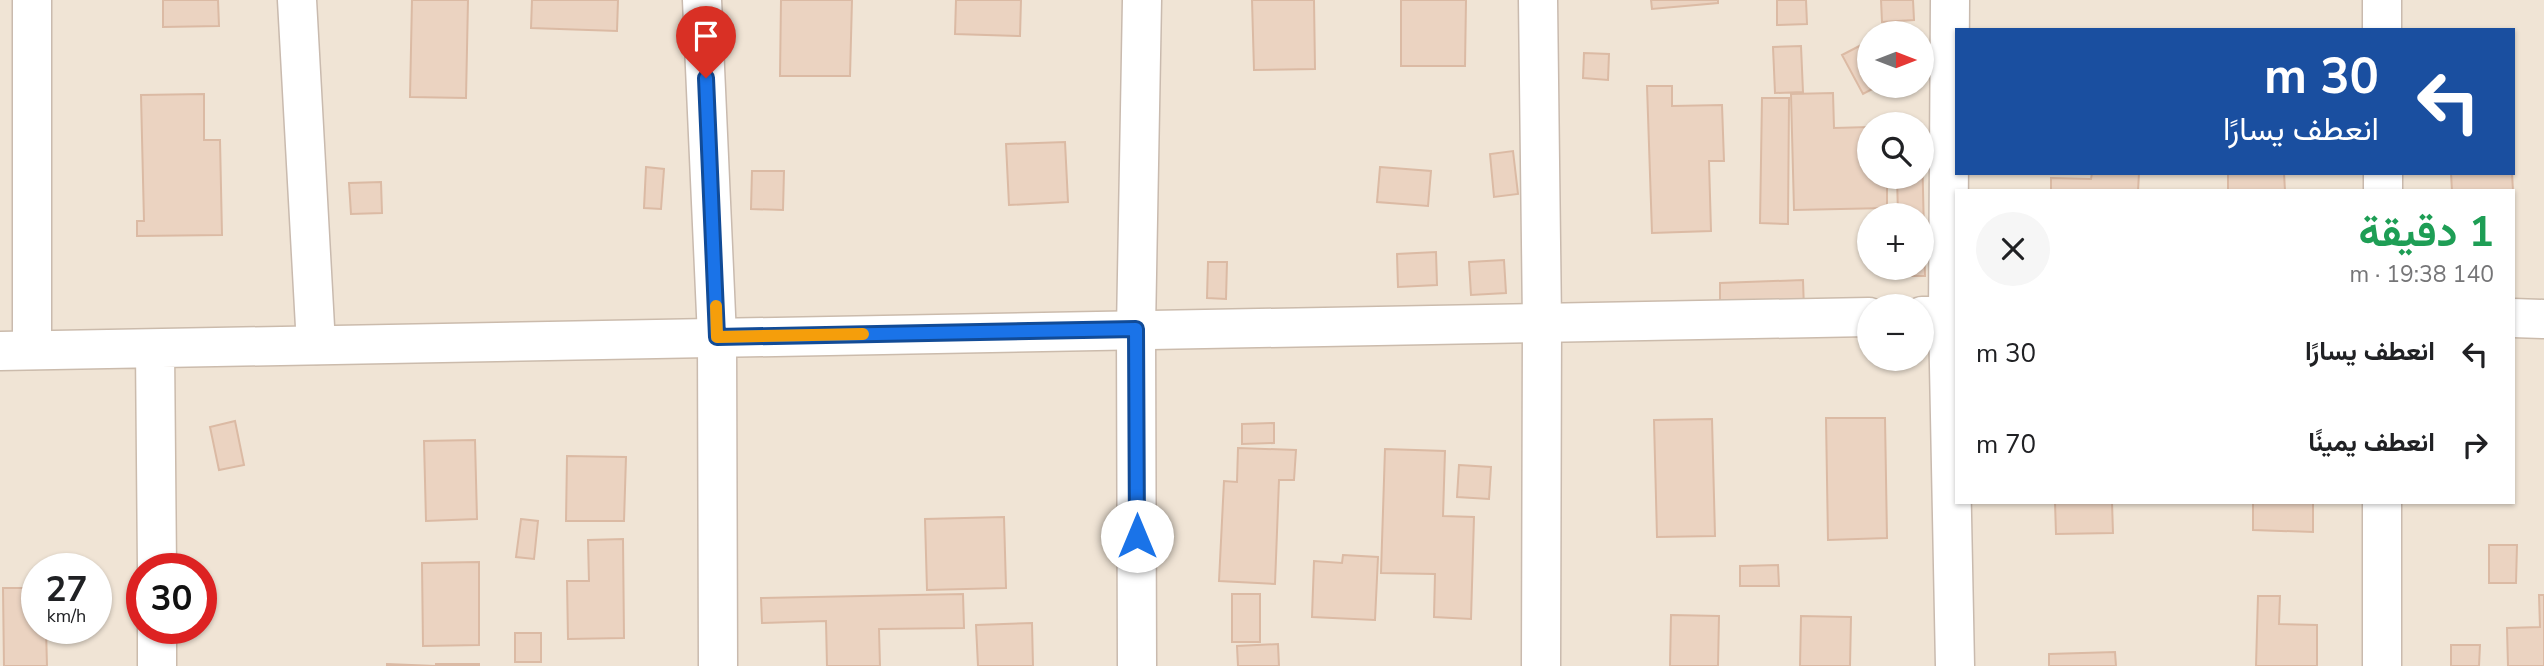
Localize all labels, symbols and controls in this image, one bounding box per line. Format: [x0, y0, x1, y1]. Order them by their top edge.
pin [676, 6, 736, 78]
icon: arrive [687, 17, 725, 55]
north arrow [1857, 21, 1934, 98]
map controls [1857, 21, 1934, 371]
text: 30 m [2264, 43, 2379, 110]
icon: left [2403, 56, 2494, 147]
text: انعطف يسارًا [2223, 108, 2379, 151]
button: search [1857, 112, 1934, 189]
button: + [1857, 203, 1934, 280]
text: 1 دقيقة [2358, 204, 2494, 261]
button: close [1976, 212, 2050, 286]
text: 140 m · 19:38 [2349, 259, 2494, 290]
button: − [1857, 294, 1934, 371]
text: انعطف يسارًا [2305, 334, 2435, 369]
icon: left [2456, 335, 2494, 373]
text: 30 m [1976, 336, 2036, 371]
text: انعطف يمينًا [2308, 425, 2435, 460]
icon: right [2456, 426, 2494, 464]
text: 70 m [1976, 427, 2036, 462]
position arrow [1100, 499, 1174, 573]
speed limit sign: 30 [126, 553, 217, 644]
text: 27 [45, 566, 88, 613]
text: km/h [47, 604, 86, 628]

